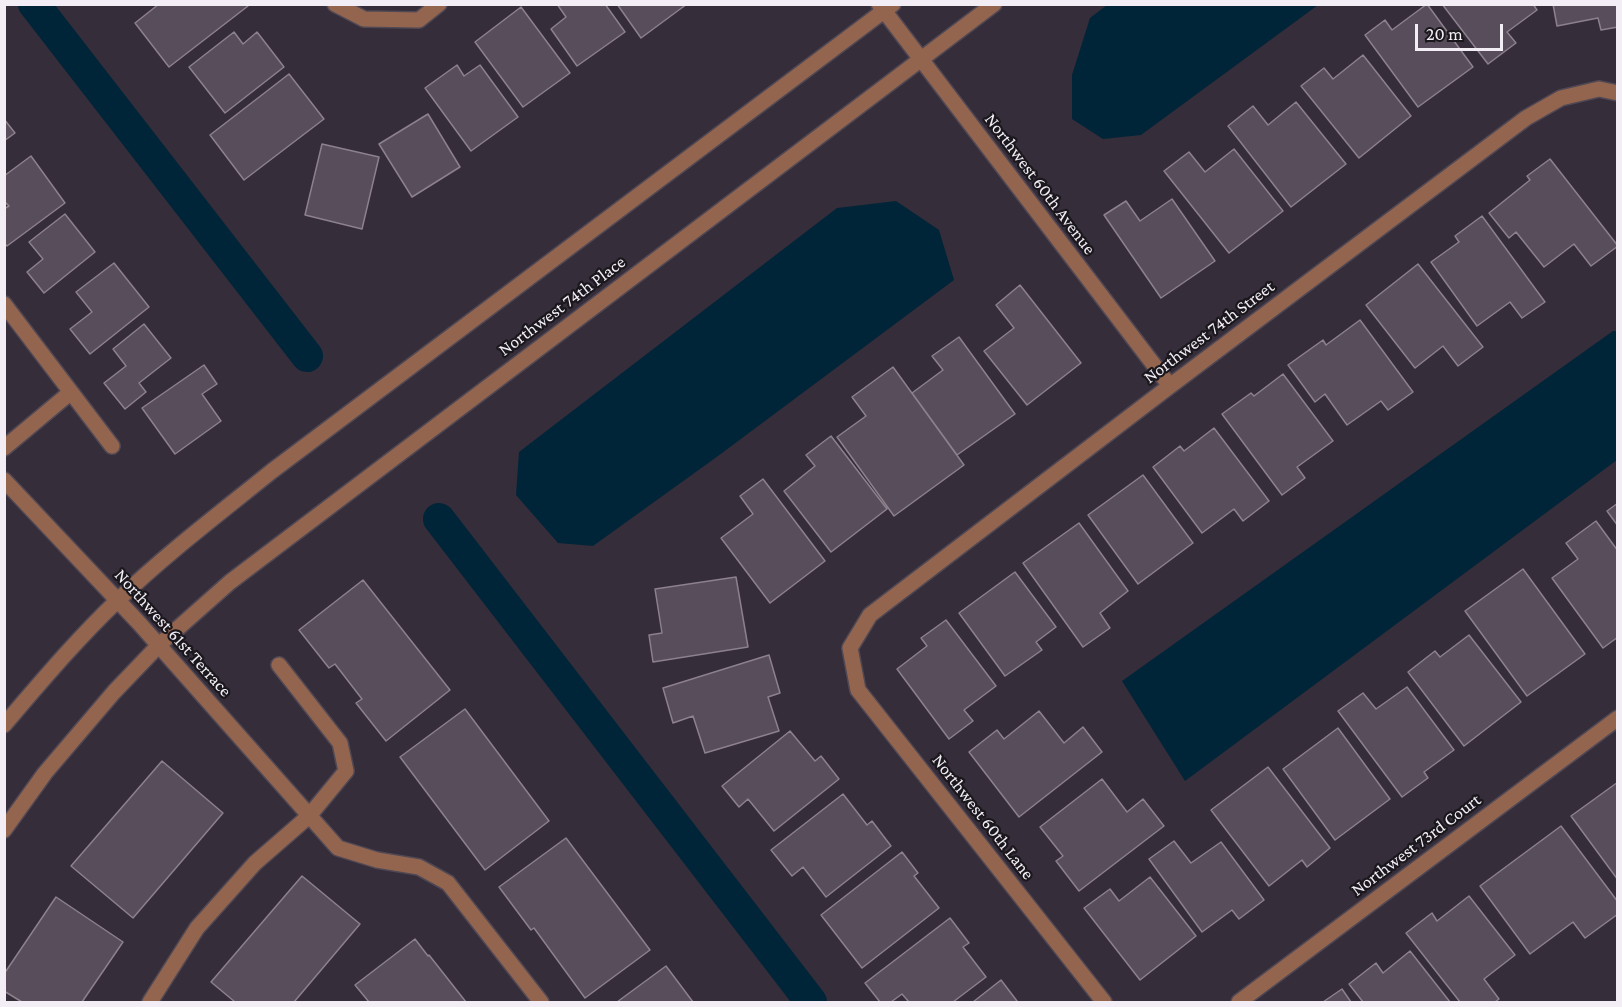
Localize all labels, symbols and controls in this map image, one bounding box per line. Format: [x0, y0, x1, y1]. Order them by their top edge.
scale bar [1418, 12, 1506, 50]
text: 20 m [1426, 24, 1463, 44]
street label: Northwest 60th Avenue [980, 109, 1100, 259]
street label: Northwest 74th Place [494, 251, 630, 361]
street label: Northwest 74th Street [1139, 276, 1279, 388]
street label: Northwest 61st Terrace [110, 565, 236, 701]
street label: Northwest 60th Lane [927, 750, 1039, 884]
street label: Northwest 73rd Court [1347, 789, 1485, 901]

